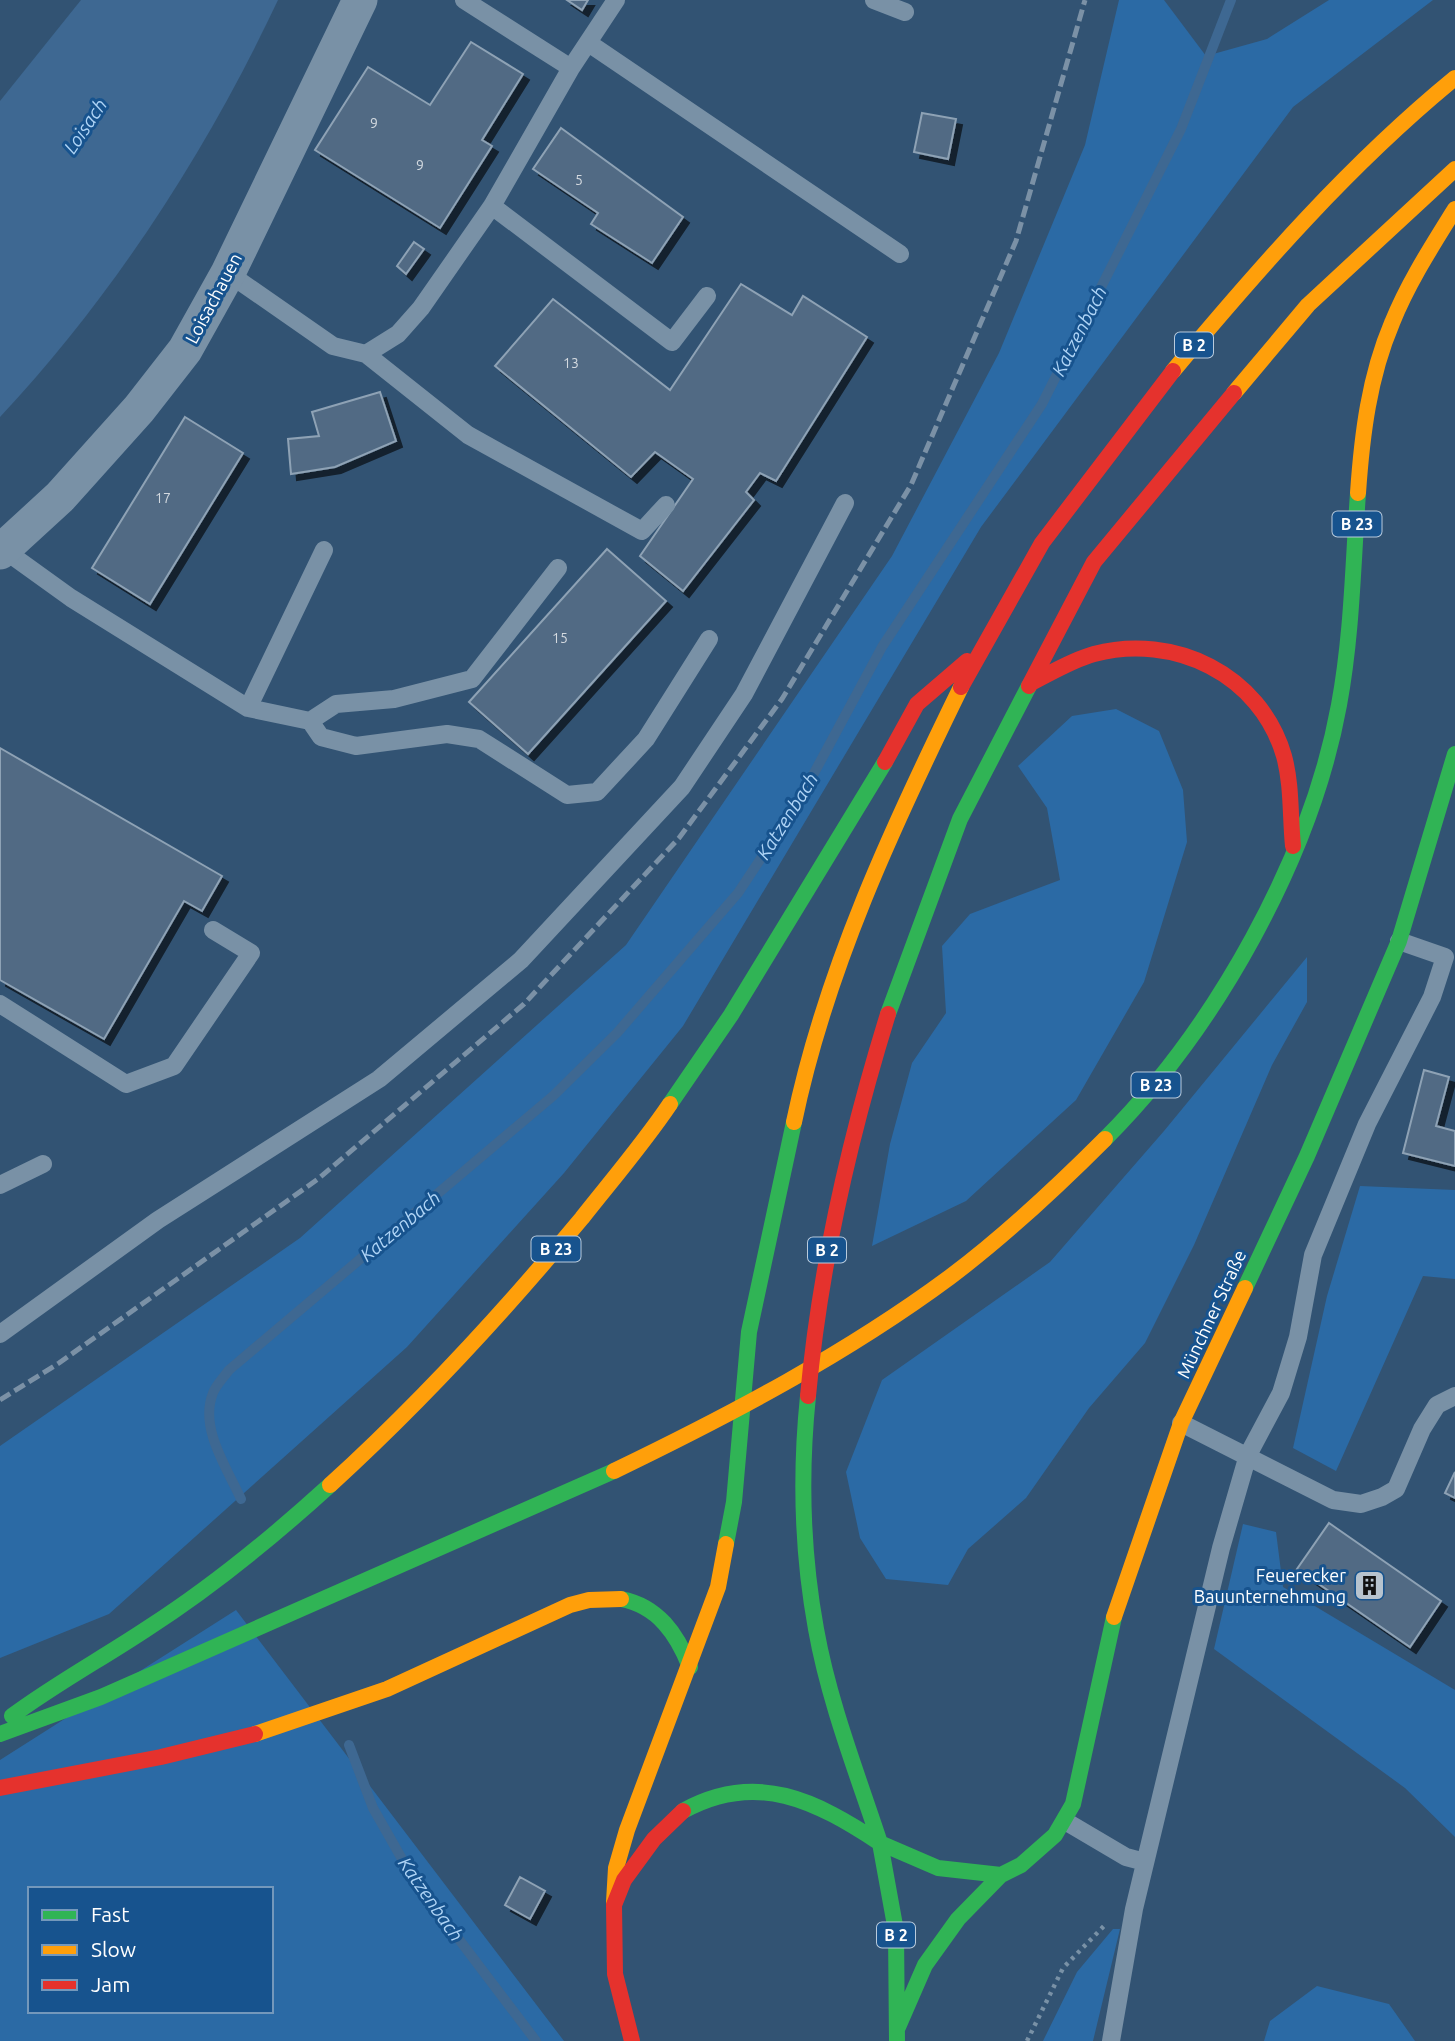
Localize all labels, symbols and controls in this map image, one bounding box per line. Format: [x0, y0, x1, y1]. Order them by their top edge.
water label: Loisach [59, 94, 111, 158]
house number: 9 [370, 115, 378, 131]
house number: 9 [416, 157, 424, 173]
house number: 5 [575, 172, 583, 188]
street label: Loisachauen [181, 249, 245, 347]
water label: Katzenbach [1047, 282, 1111, 380]
road number: B 2 [1175, 332, 1213, 358]
house number: 13 [563, 355, 579, 371]
house number: 17 [155, 490, 171, 506]
road number: B 23 [1332, 512, 1382, 537]
house number: 15 [552, 630, 568, 646]
water label: Katzenbach [752, 769, 822, 863]
road number: B 23 [1132, 1072, 1180, 1098]
water label: Katzenbach [355, 1186, 445, 1266]
road number: B 23 [532, 1236, 580, 1261]
road number: B 2 [808, 1238, 846, 1262]
street label: Münchner Straße [1172, 1247, 1250, 1381]
place label: Feuerecker Bauunternehmung [1194, 1565, 1346, 1606]
building icon: Feuerecker Bauunternehmung [1352, 1568, 1386, 1602]
water label: Katzenbach [394, 1853, 468, 1945]
legend [28, 1887, 273, 2013]
text: Fast [91, 1902, 129, 1926]
road number: B 2 [877, 1923, 915, 1948]
text: Slow [91, 1937, 136, 1961]
text: Jam [91, 1972, 130, 1996]

